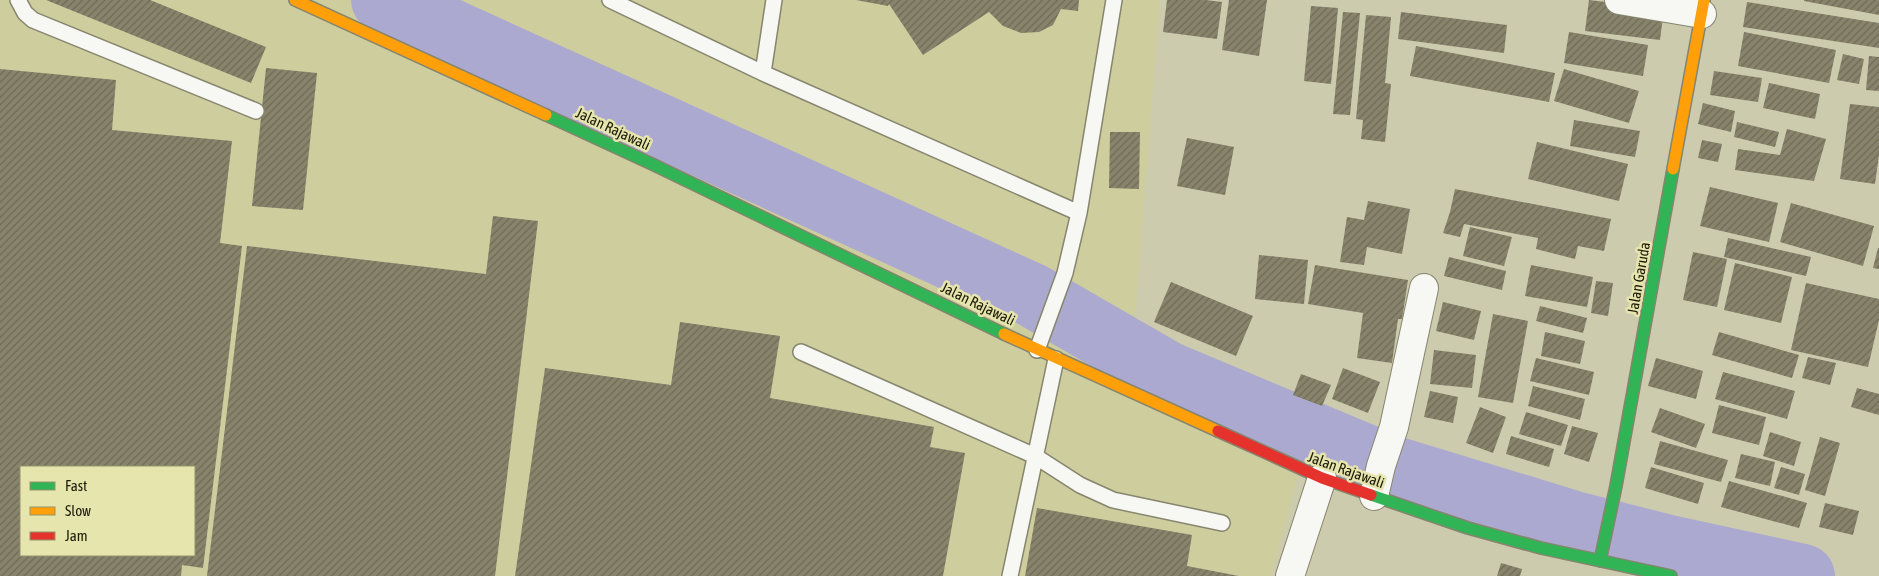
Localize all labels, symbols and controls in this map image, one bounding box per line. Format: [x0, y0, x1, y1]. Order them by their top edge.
street label: Jalan Rajawali [573, 104, 653, 153]
street label: Jalan Garuda [1624, 241, 1653, 315]
street label: Jalan Rajawali [938, 278, 1018, 329]
street label: Jalan Rajawali [1306, 448, 1387, 491]
legend [20, 466, 195, 556]
text: Fast [65, 477, 87, 494]
text: Slow [65, 502, 91, 519]
text: Jam [65, 527, 88, 544]

